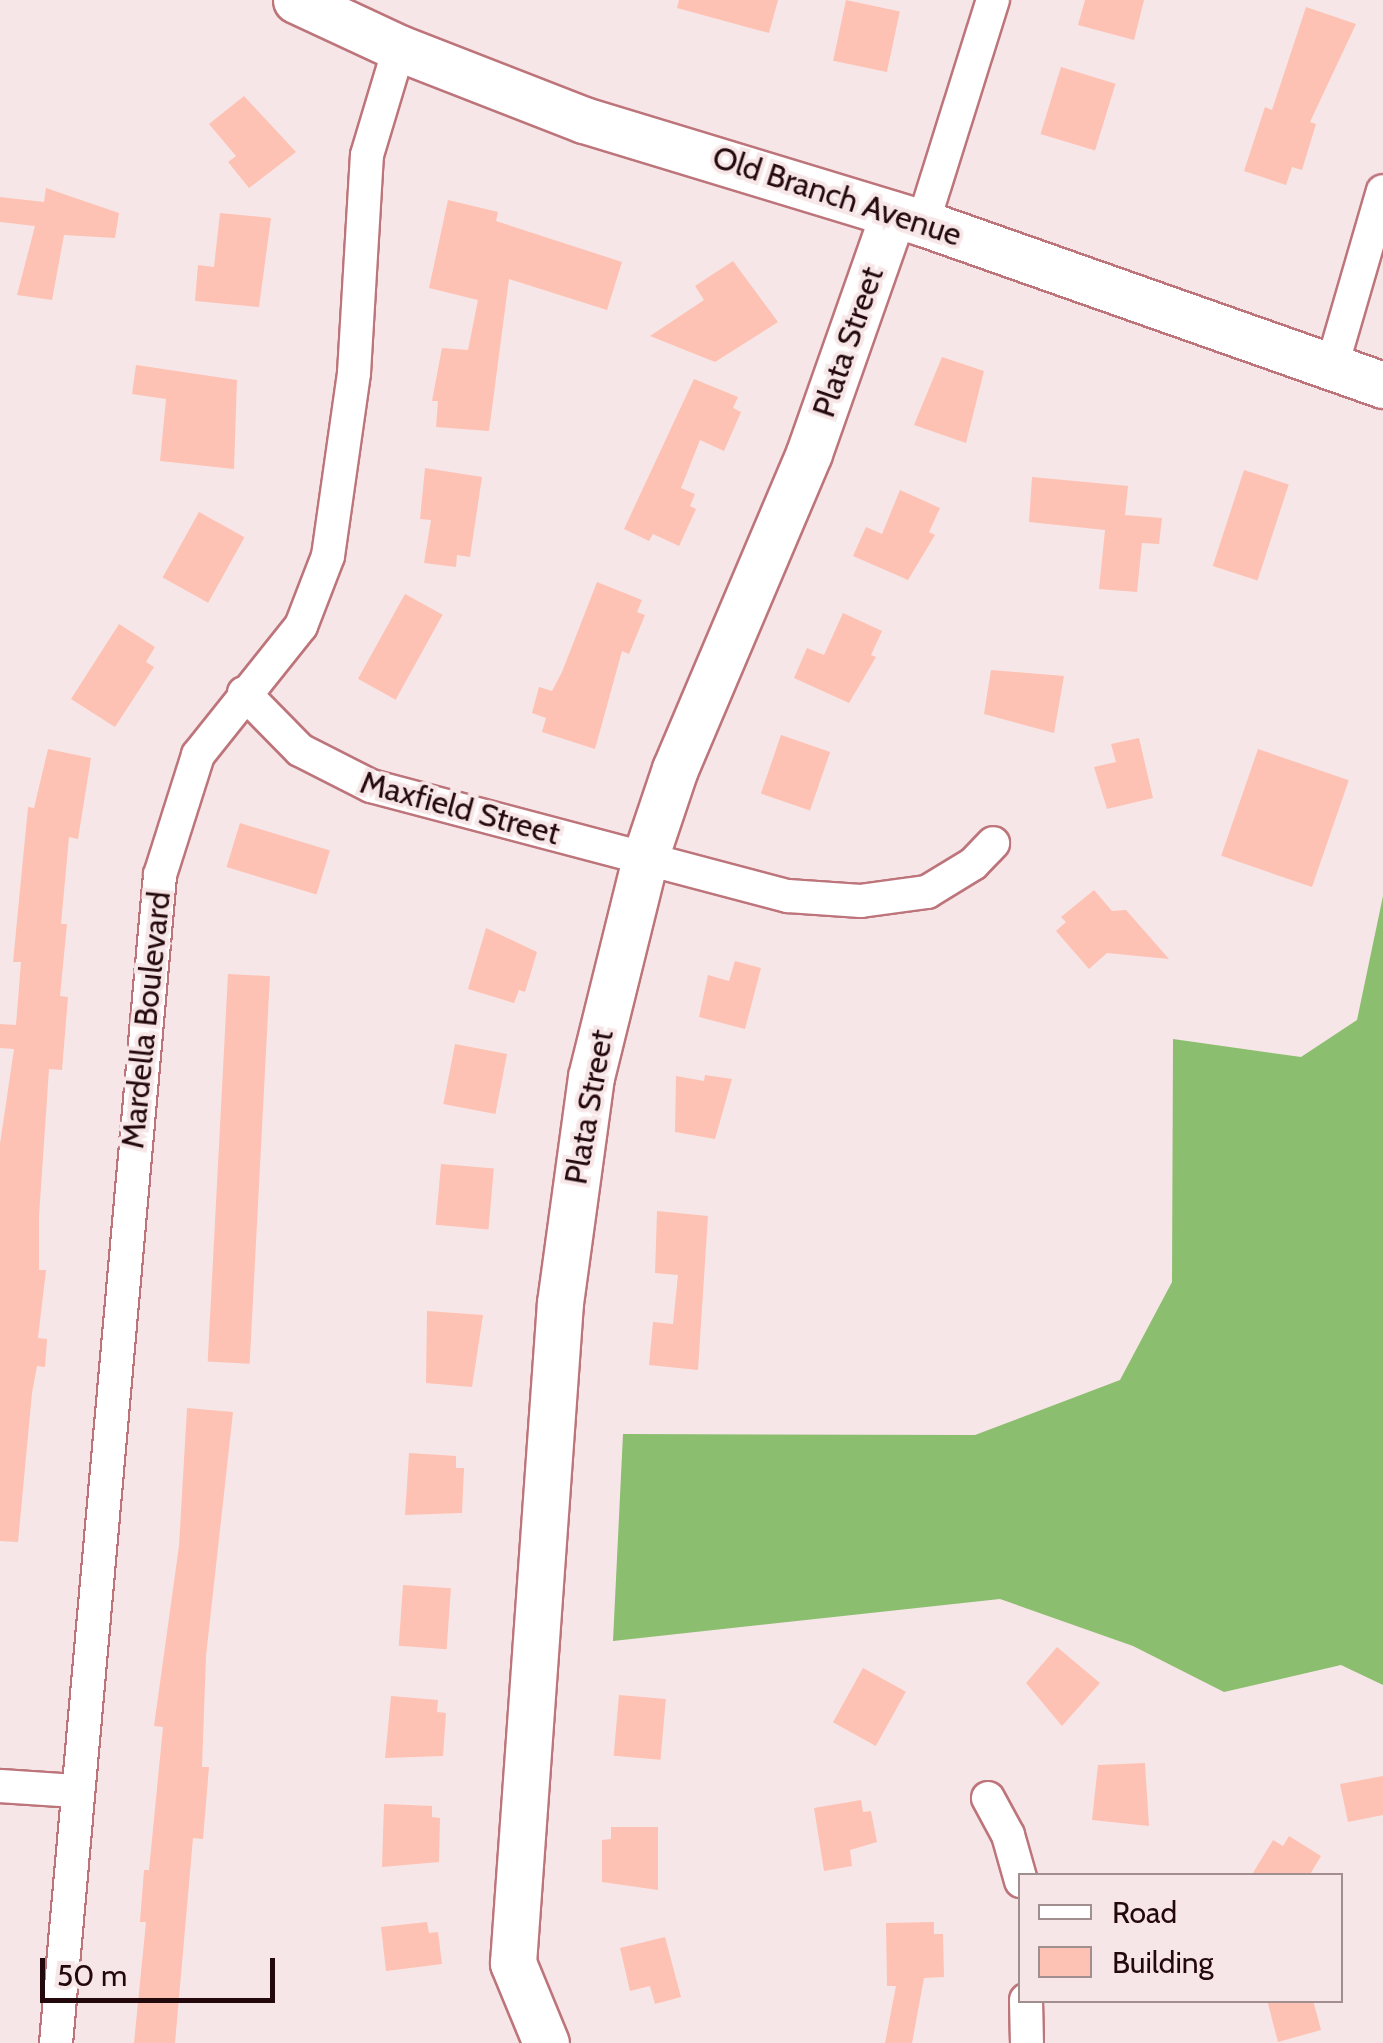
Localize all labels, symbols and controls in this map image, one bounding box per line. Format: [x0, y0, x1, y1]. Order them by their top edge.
street label: Old Branch Avenue [708, 138, 966, 254]
street label: Plata Street [804, 262, 892, 422]
street label: Maxfield Street [356, 763, 564, 853]
street label: Mardella Boulevard [113, 890, 179, 1150]
street label: Plata Street [557, 1027, 621, 1187]
legend [1018, 1873, 1343, 2003]
text: Road [1112, 1894, 1177, 1931]
scale bar [45, 1938, 280, 2000]
text: Building [1112, 1944, 1214, 1981]
text: 50 m [57, 1957, 127, 1994]

